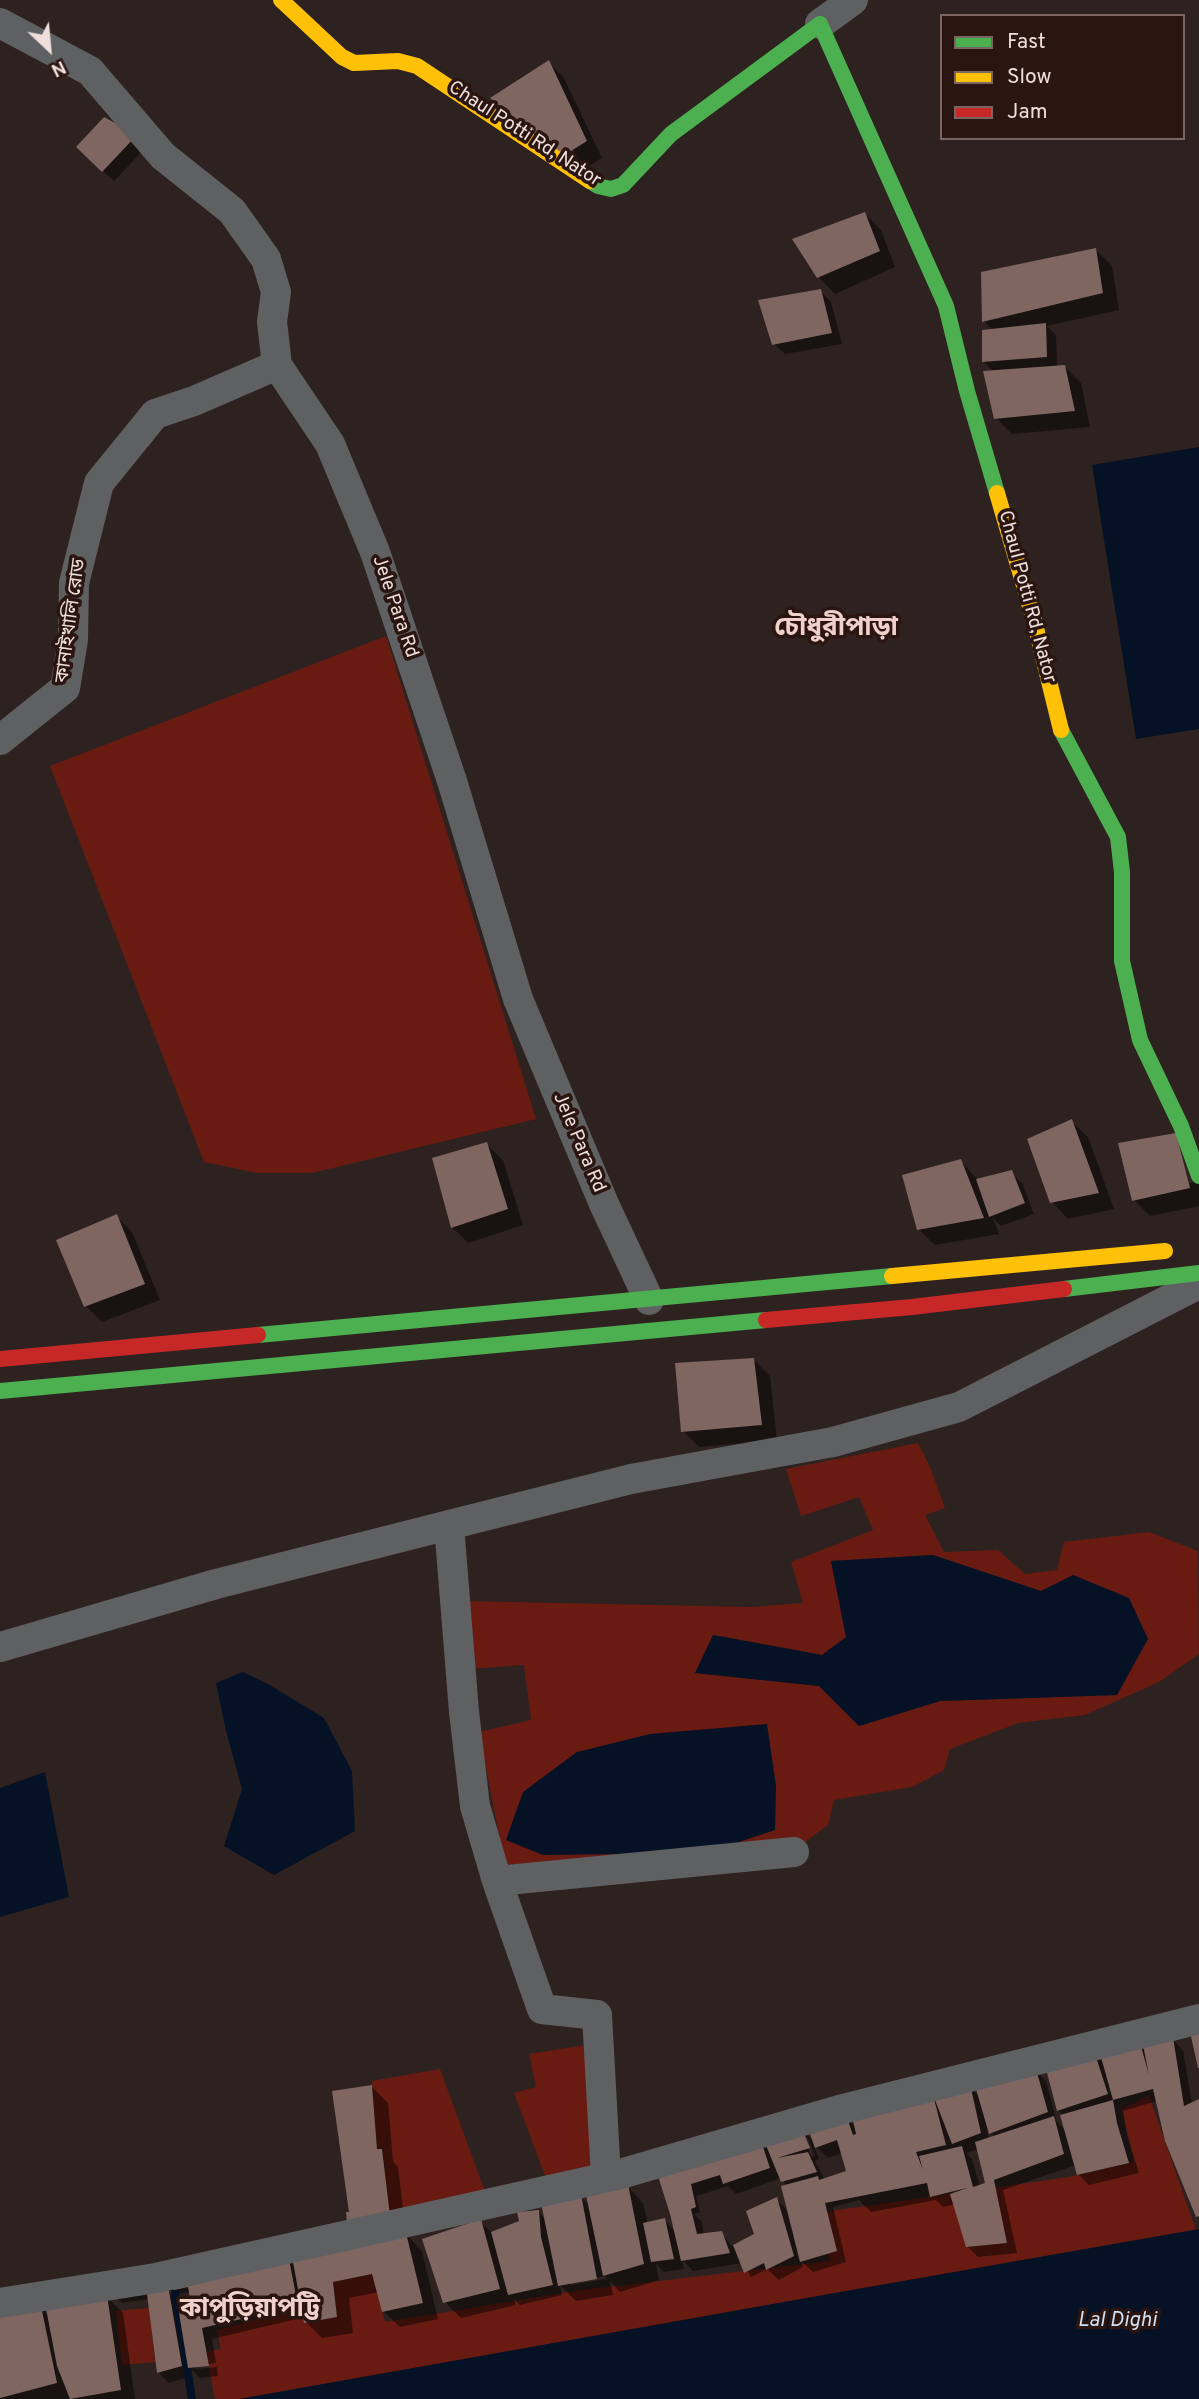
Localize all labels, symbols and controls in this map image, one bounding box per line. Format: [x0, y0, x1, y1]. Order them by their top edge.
north arrow [14, 14, 84, 84]
legend [940, 14, 1185, 140]
text: Fast [1007, 29, 1046, 56]
text: N [47, 54, 70, 82]
text: Slow [1007, 64, 1052, 91]
street label: Chaul Potti Rd, Nator [443, 77, 605, 193]
text: Jam [1007, 99, 1048, 126]
street label: Chaul Potti Rd, Nator [992, 508, 1060, 686]
street label: Jele Para Rd [366, 553, 422, 661]
street label: কানাইখালি রোড [52, 558, 92, 684]
district label: চৌধুরীপাড়া [774, 614, 898, 646]
street label: Jele Para Rd [547, 1090, 609, 1196]
district label: কাপুড়িয়াপট্টি [180, 2295, 320, 2327]
water label: Lal Dighi [1077, 2309, 1157, 2335]

